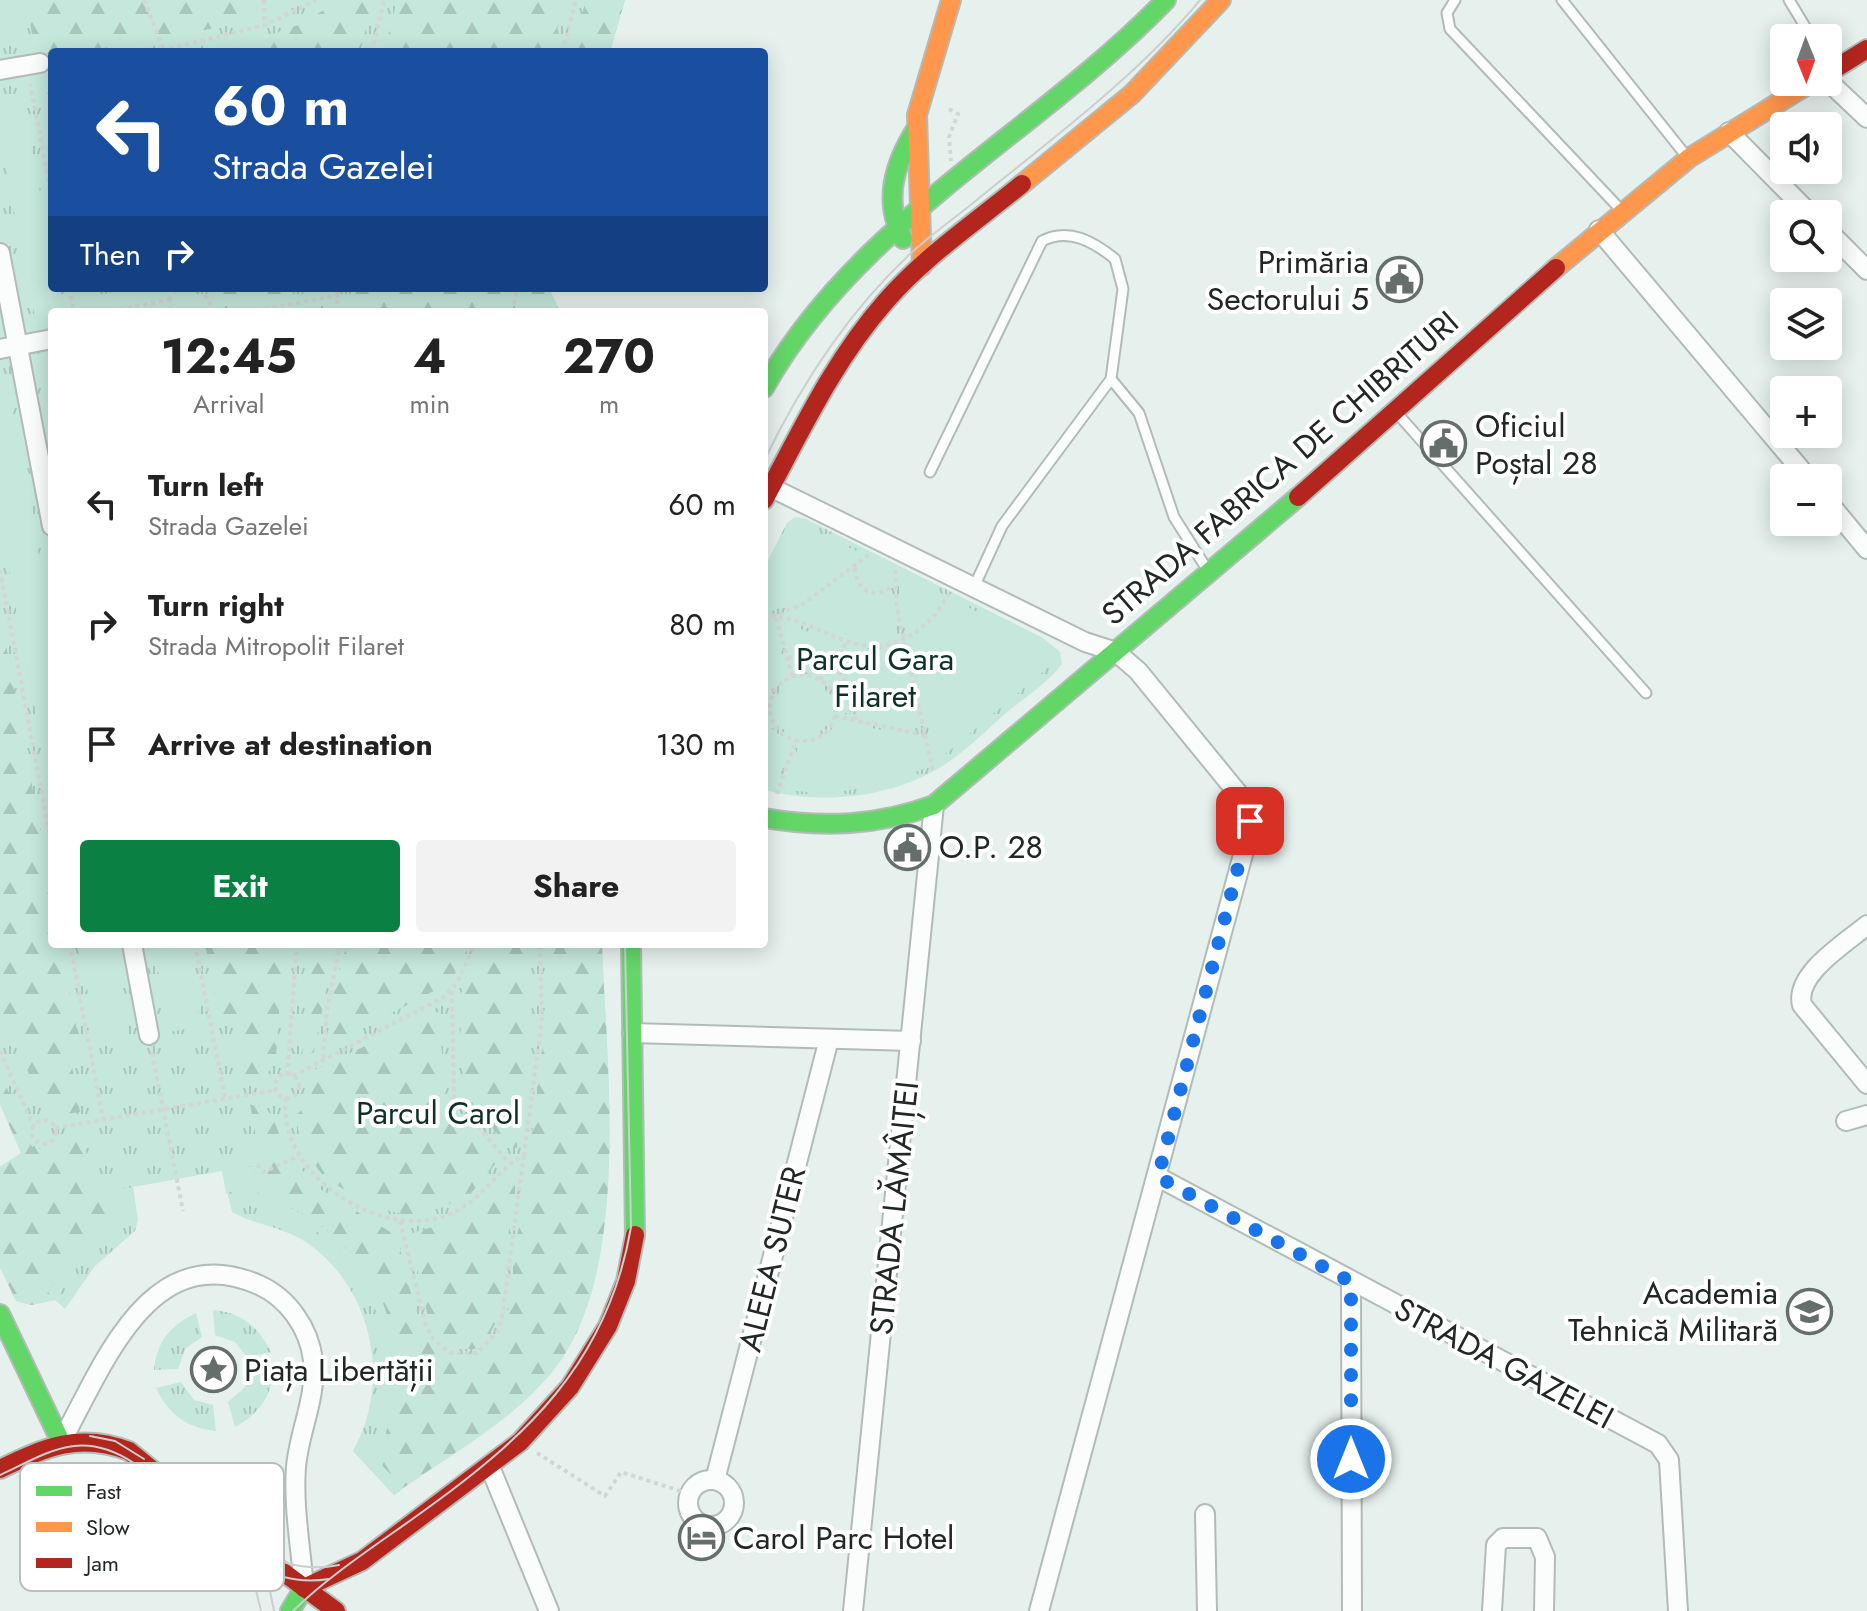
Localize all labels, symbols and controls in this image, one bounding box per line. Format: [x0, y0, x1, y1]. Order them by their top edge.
north arrow [1770, 24, 1842, 96]
map controls [1770, 24, 1842, 536]
text: 60 m [212, 65, 349, 146]
icon: left [80, 80, 184, 184]
button: sound [1770, 112, 1842, 184]
text: Strada Gazelei [212, 140, 435, 192]
button: search [1770, 200, 1842, 272]
icon: right [157, 232, 201, 276]
text: Then [80, 233, 141, 276]
place label: Primăria Sectorului 5 [1207, 239, 1369, 322]
public building icon: Primăria Sectorului 5 [1376, 256, 1424, 304]
button: layers [1770, 288, 1842, 360]
street label: STRADA FABRICA DE CHIBRITURI [1092, 300, 1468, 636]
text: 12:45 [161, 322, 297, 391]
text: 4 [413, 322, 447, 391]
text: 270 [563, 322, 655, 391]
button: + [1770, 376, 1842, 448]
text: Arrival [193, 385, 265, 423]
text: min [409, 385, 450, 423]
text: m [599, 385, 619, 423]
place label: Oficiul Poștal 28 [1475, 403, 1598, 486]
public building icon: Oficiul Poștal 28 [1420, 420, 1468, 468]
text: Turn left [148, 464, 263, 507]
button: − [1770, 464, 1842, 536]
icon: left [80, 482, 124, 526]
text: 60 m [668, 483, 736, 526]
text: Strada Gazelei [148, 507, 309, 545]
text: Turn right [148, 584, 284, 627]
icon: right [80, 602, 124, 646]
text: 80 m [669, 603, 736, 646]
text: Strada Mitropolit Filaret [148, 627, 404, 665]
park label: Parcul Gara Filaret [796, 636, 954, 719]
icon: arrive [80, 722, 124, 766]
text: Arrive at destination [148, 723, 433, 766]
text: 130 m [656, 723, 736, 766]
pin [1216, 787, 1284, 855]
icon: arrive [1228, 799, 1272, 843]
public building icon: O.P. 28 [884, 823, 932, 871]
place label: O.P. 28 [939, 824, 1043, 870]
button: Exit [80, 840, 400, 932]
button: Share [416, 840, 736, 932]
street label: STRADA LĂMÂIȚEI [858, 1079, 930, 1337]
park label: Parcul Carol [356, 1090, 520, 1136]
street label: ALEEA SUTER [727, 1161, 817, 1356]
place label: Academia Tehnică Militară [1568, 1270, 1778, 1353]
street label: STRADA GAZELEI [1386, 1286, 1622, 1440]
school or university icon: Academia Tehnică Militară [1785, 1287, 1833, 1335]
place icon: Piața Libertății [189, 1346, 237, 1394]
place label: Piața Libertății [244, 1347, 434, 1393]
position arrow [1309, 1417, 1393, 1501]
legend [20, 1463, 284, 1591]
text: Fast [86, 1475, 122, 1507]
text: Slow [86, 1511, 130, 1543]
hotel icon: Carol Parc Hotel [678, 1514, 726, 1562]
place label: Carol Parc Hotel [733, 1515, 954, 1561]
text: Jam [83, 1547, 119, 1579]

